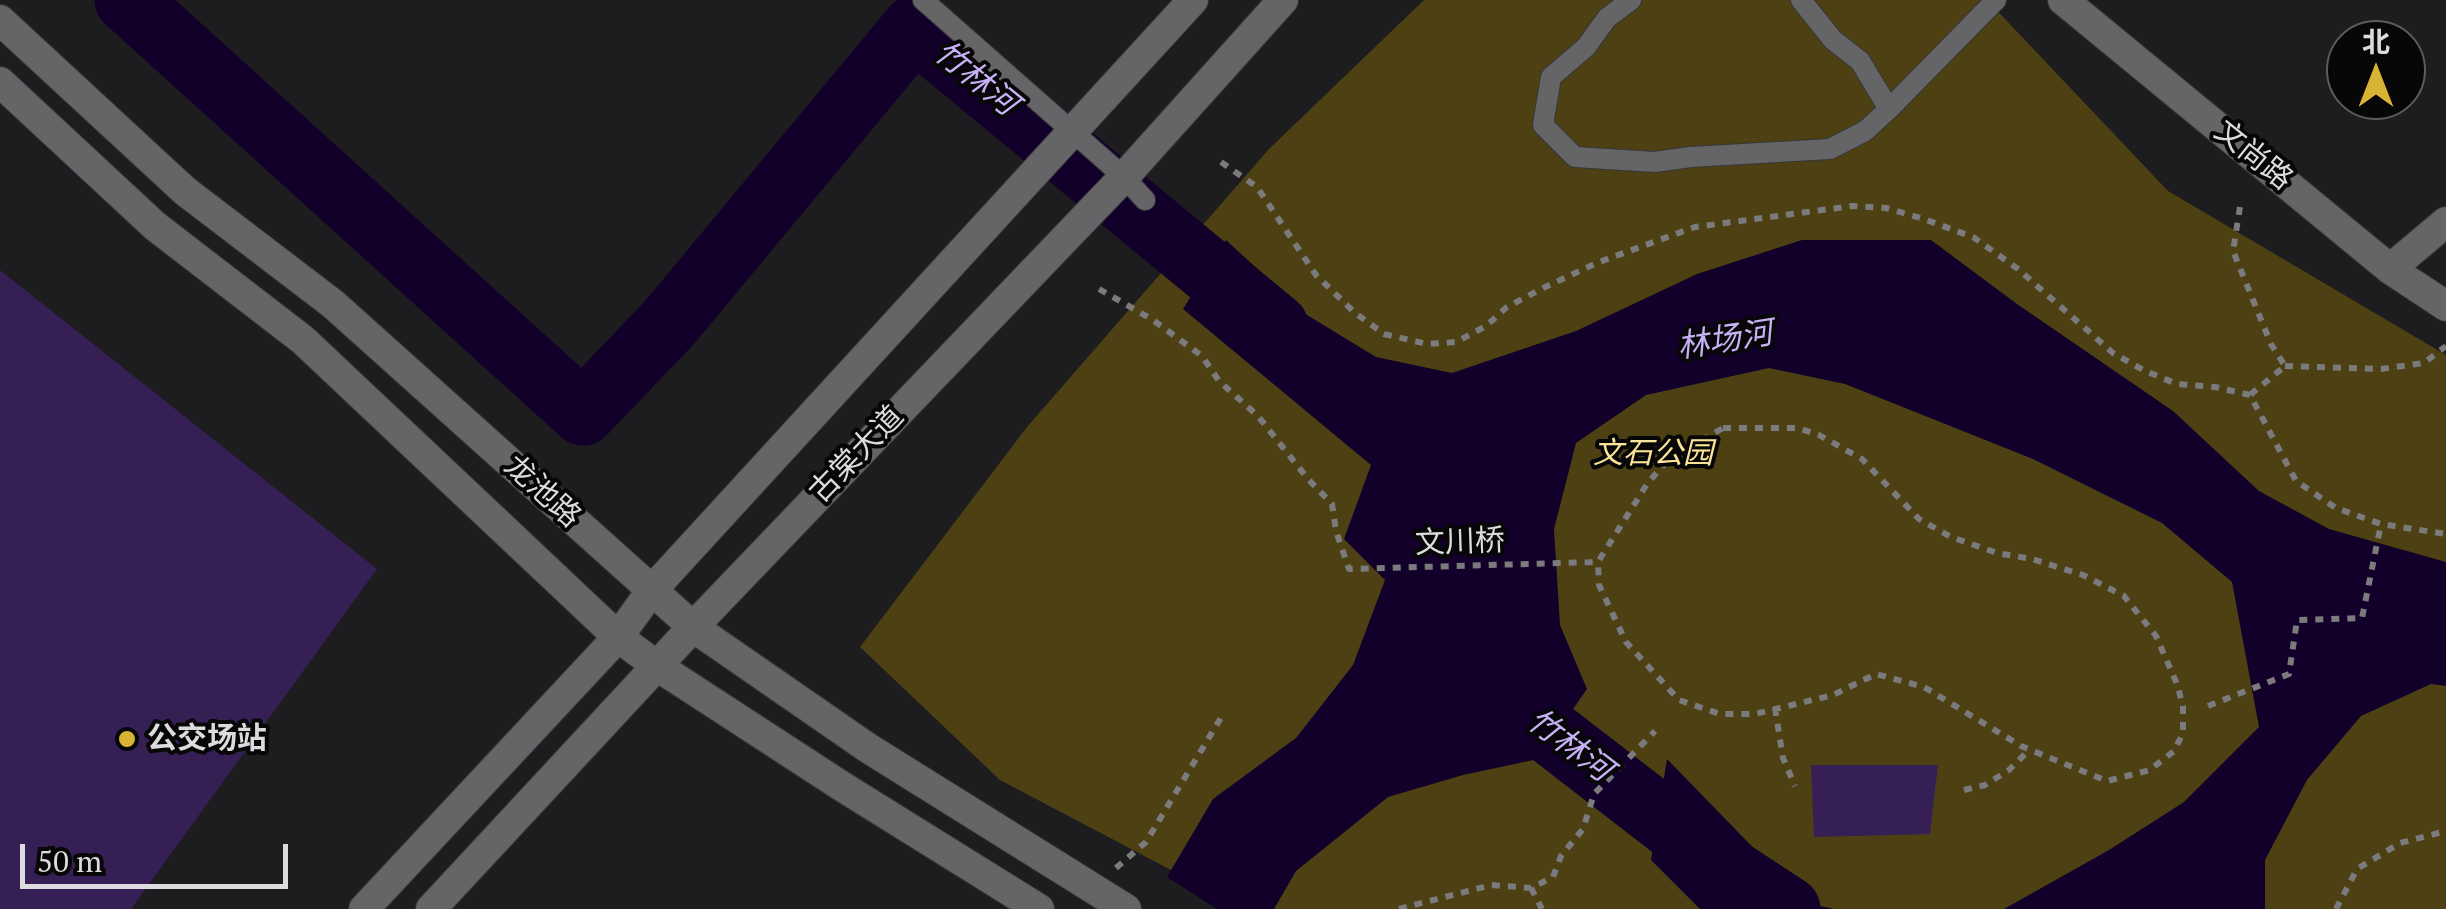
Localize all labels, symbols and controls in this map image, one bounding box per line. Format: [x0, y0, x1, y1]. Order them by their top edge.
north arrow [2326, 20, 2426, 120]
text: 北 [2362, 23, 2390, 60]
water label: 竹林河 [926, 34, 1024, 124]
street label: 文尚路 [2207, 114, 2299, 198]
water label: 林场河 [1675, 315, 1775, 367]
street label: 古棠大道 [802, 399, 912, 511]
park label: 文石公园 [1593, 436, 1713, 472]
street label: 龙池路 [497, 449, 587, 535]
street label: 文川桥 [1414, 523, 1506, 563]
water label: 竹林河 [1519, 702, 1619, 790]
place label: 公交场站 [147, 721, 267, 757]
marker: 公交场站 [116, 728, 138, 750]
scale bar [25, 824, 292, 886]
text: 50 m [37, 841, 102, 881]

